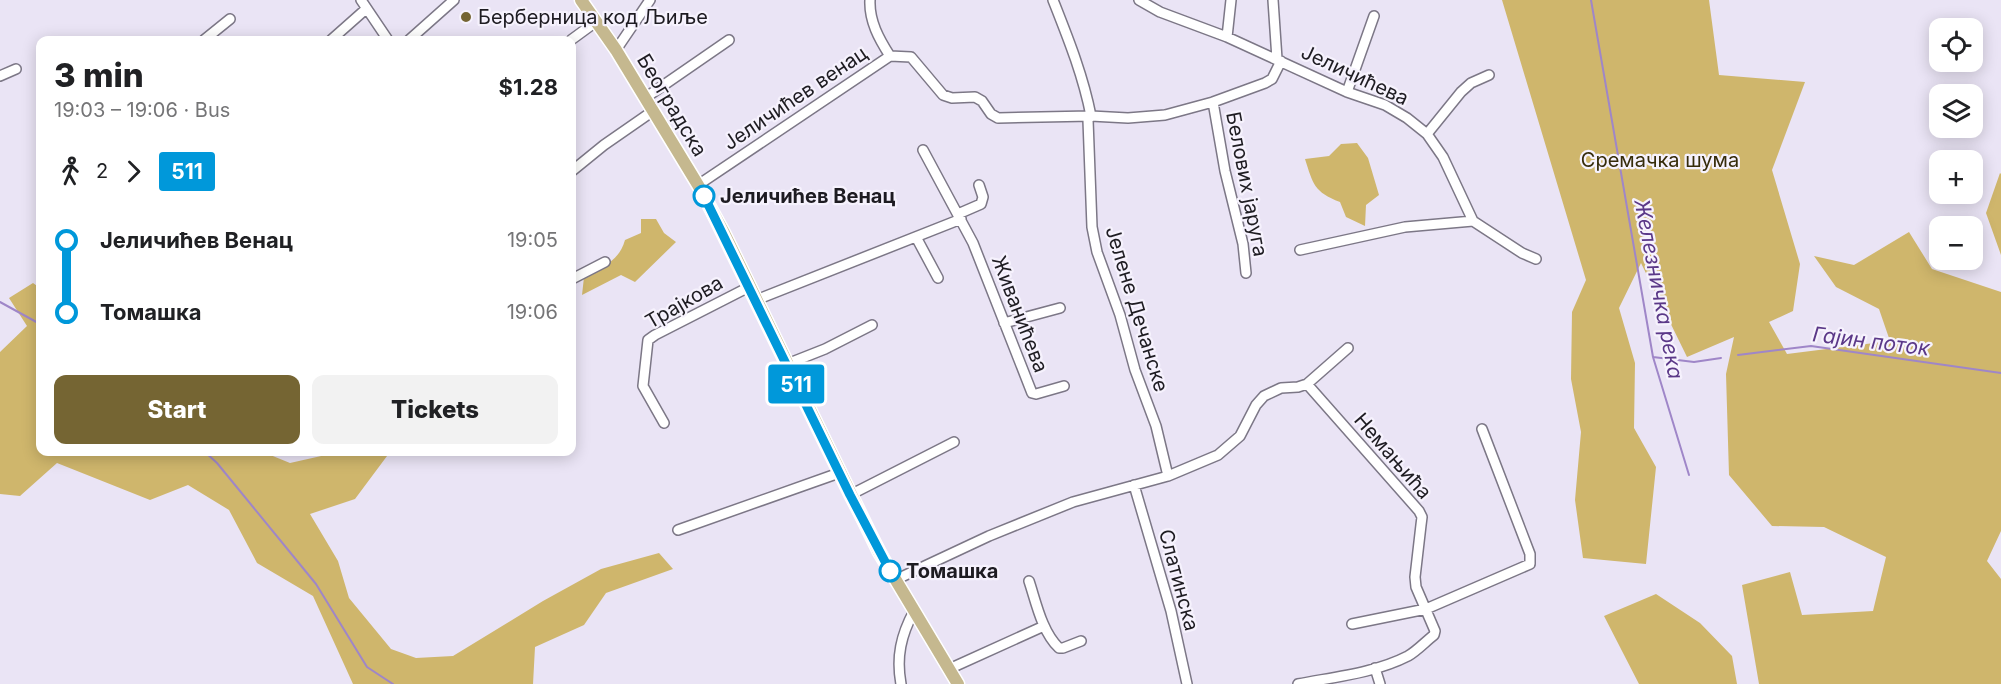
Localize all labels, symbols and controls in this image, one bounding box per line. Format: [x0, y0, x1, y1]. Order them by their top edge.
place label: Берберница код Љиље [478, 5, 708, 29]
marker: Берберница код Љиље [459, 10, 473, 24]
map controls [1929, 18, 1983, 270]
button: locate [1929, 18, 1983, 72]
street label: Јеличићева [1297, 40, 1413, 110]
street label: Јеличићев венац [719, 41, 871, 155]
street label: Београдска [632, 49, 712, 161]
text: 3 min [54, 55, 144, 95]
text: $1.28 [499, 74, 558, 100]
button: layers [1929, 84, 1983, 138]
text: 19:03 – 19:06 · Bus [54, 98, 230, 122]
street label: Белових јаруга [1221, 110, 1273, 258]
park label: Сремачка шума [1581, 148, 1739, 172]
button: + [1929, 150, 1983, 204]
icon: walk [54, 155, 87, 188]
icon: forward [117, 155, 150, 188]
text: 2 [96, 159, 108, 183]
text: 511 [171, 159, 203, 184]
place label: Јеличићев Венац [720, 184, 896, 208]
marker: Јеличићев Венац [693, 185, 715, 207]
water label: Железничка река [1629, 196, 1689, 381]
button: − [1929, 216, 1983, 270]
street label: Јелене Дечанске [1100, 223, 1174, 395]
text: Јеличићев Венац [100, 227, 293, 253]
text: 19:05 [507, 228, 558, 252]
street label: Живанићева [987, 252, 1053, 376]
street label: Трајкова [641, 270, 727, 334]
text: Томашка [100, 299, 202, 325]
text: 19:06 [507, 300, 558, 324]
water label: Гајин поток [1811, 321, 1932, 361]
line badge: 511 [762, 364, 830, 404]
text: 511 [780, 372, 812, 397]
button: Start [54, 375, 300, 444]
button: Tickets [312, 375, 558, 444]
street label: Немањића [1349, 408, 1437, 504]
street label: Слатинска [1154, 527, 1204, 633]
place label: Томашка [906, 559, 998, 583]
marker: Томашка [879, 560, 901, 582]

